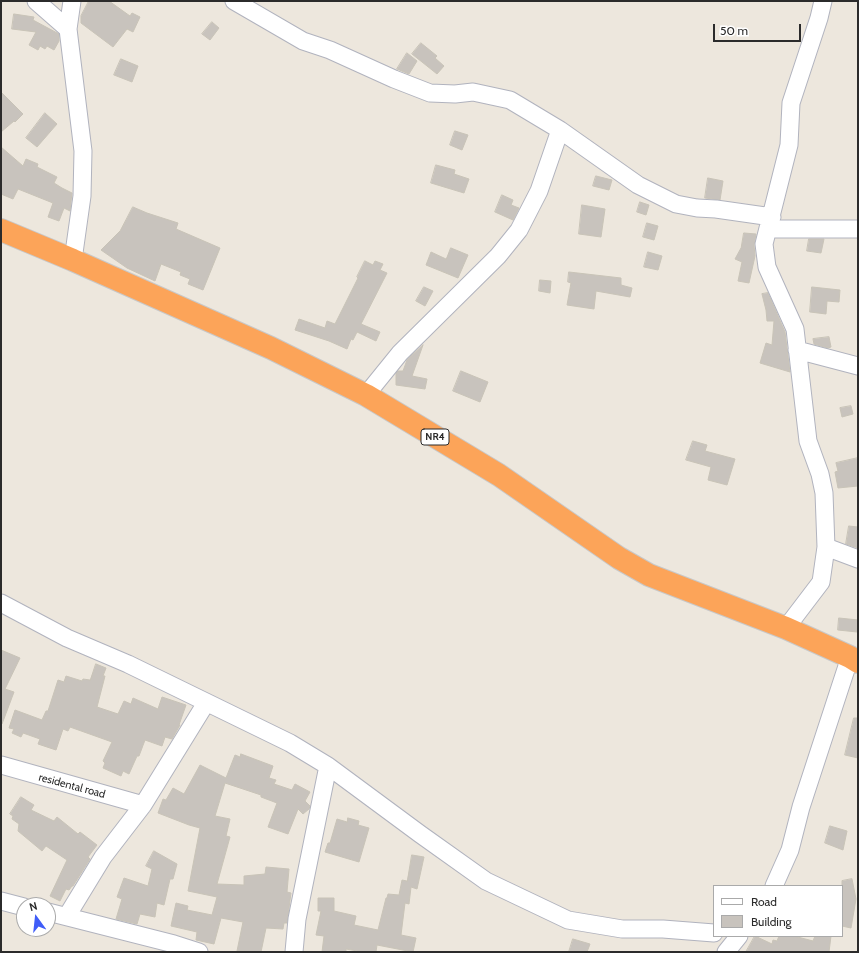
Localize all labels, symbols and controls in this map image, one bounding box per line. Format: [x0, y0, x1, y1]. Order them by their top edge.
scale bar [715, 16, 803, 42]
text: 50 m [720, 23, 748, 38]
road number: NR4 [421, 429, 449, 445]
street label: residental road [37, 771, 107, 801]
legend [713, 885, 843, 937]
text: Road [751, 894, 777, 909]
north arrow [16, 897, 56, 937]
text: N [28, 899, 39, 914]
text: Building [751, 914, 792, 929]

